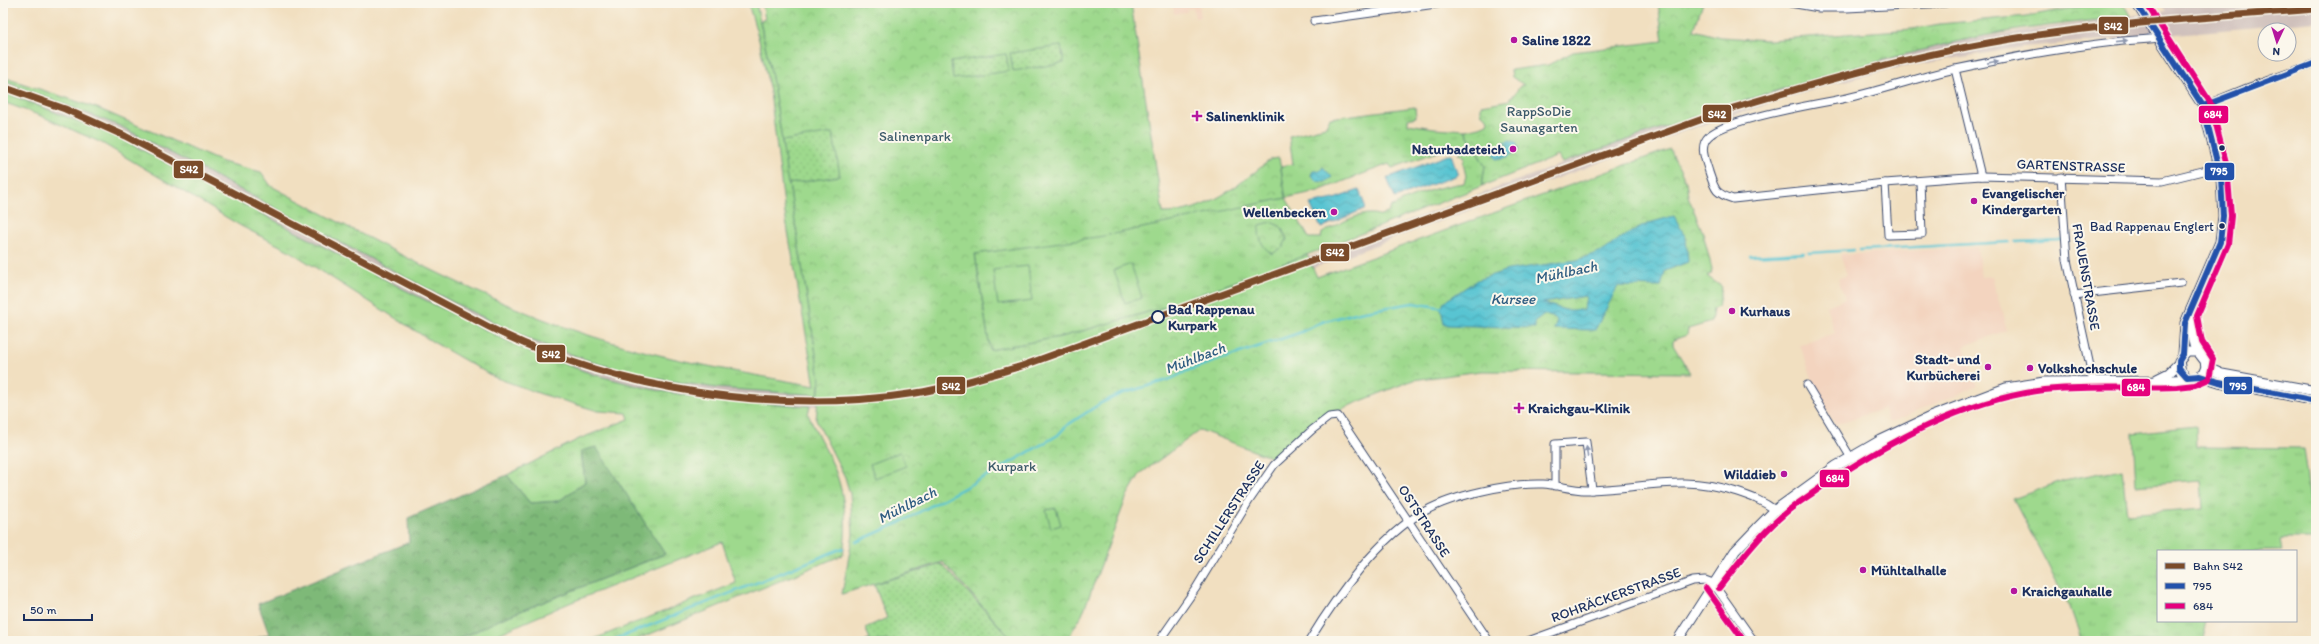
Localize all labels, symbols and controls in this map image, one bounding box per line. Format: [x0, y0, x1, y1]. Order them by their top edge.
line badge: S42 [2098, 16, 2129, 35]
text: S42 [2104, 20, 2122, 33]
north arrow [2257, 22, 2297, 62]
place label: Saline 1822 [1522, 32, 1592, 49]
marker: Saline 1822 [1509, 35, 1519, 45]
one-way arrow [2116, 38, 2128, 44]
text: N [2272, 45, 2281, 58]
one-way arrow [1987, 58, 2000, 64]
park label: RappSoDie Saunagarten [1500, 103, 1578, 136]
line badge: S42 [1702, 104, 1732, 123]
line badge: 684 [2198, 105, 2229, 124]
place label: Salinenklinik [1206, 108, 1285, 125]
text: S42 [1708, 108, 1726, 121]
text: 684 [2204, 108, 2223, 121]
marker: Salinenklinik [1191, 110, 1203, 122]
park label: Salinenpark [879, 128, 952, 145]
place label: Naturbadeteich [1412, 141, 1505, 158]
unlabelled marker [2217, 143, 2227, 153]
marker: Naturbadeteich [1508, 144, 1518, 154]
street label: GARTENSTRASSE [2016, 156, 2126, 176]
line badge: S42 [173, 160, 204, 179]
line badge: 795 [2204, 162, 2235, 181]
text: S42 [180, 163, 198, 176]
text: 795 [2210, 165, 2228, 178]
place label: Evangelischer Kindergarten [1982, 185, 2065, 218]
marker: Evangelischer Kindergarten [1969, 196, 1979, 206]
place label: Wellenbecken [1243, 204, 1326, 221]
marker: Wellenbecken [1329, 207, 1339, 217]
place label: Bad Rappenau Englert [2090, 219, 2214, 234]
marker: Bad Rappenau Englert [2217, 221, 2227, 231]
street label: FRAUENSTRASSE [2068, 222, 2104, 332]
line badge: S42 [1320, 243, 1350, 262]
text: S42 [1326, 246, 1344, 259]
water label: Mühlbach [1533, 257, 1599, 287]
water label: Kursee [1491, 290, 1536, 308]
place label: Bad Rappenau Kurpark [1168, 301, 1255, 334]
place label: Kurhaus [1740, 303, 1790, 320]
marker: Kurhaus [1727, 306, 1737, 316]
marker: Bad Rappenau Kurpark [1151, 310, 1165, 324]
water label: Mühlbach [1162, 338, 1228, 378]
line badge: S42 [536, 344, 566, 363]
text: S42 [542, 348, 560, 361]
place label: Stadt- und Kurbücherei [1907, 351, 1980, 384]
place label: Volkshochschule [2038, 360, 2137, 377]
marker: Stadt- und Kurbücherei [1983, 362, 1993, 372]
marker: Volkshochschule [2025, 363, 2035, 373]
line badge: S42 [936, 376, 966, 395]
line badge: 795 [2223, 376, 2253, 395]
line badge: 684 [2121, 378, 2151, 397]
text: S42 [942, 380, 960, 393]
text: 795 [2229, 380, 2247, 393]
text: 684 [2127, 381, 2146, 394]
place label: Kraichgau-Klinik [1528, 400, 1631, 417]
marker: Kraichgau-Klinik [1513, 402, 1525, 414]
one-way arrow [1584, 445, 1590, 458]
street label: SCHILLERSTRASSE [1189, 457, 1269, 567]
park label: Kurpark [988, 458, 1037, 475]
place label: Wilddieb [1724, 466, 1776, 483]
marker: Wilddieb [1779, 469, 1789, 479]
line badge: 684 [1819, 469, 1850, 488]
text: 684 [1826, 472, 1845, 485]
street label: OSTSTRASSE [1394, 482, 1454, 561]
water label: Mühlbach [875, 483, 939, 527]
legend [2157, 550, 2297, 622]
text: Bahn S42 [2193, 559, 2244, 573]
place label: Mühltalhalle [1871, 562, 1947, 579]
street label: ROHRÄCKERSTRASSE [1549, 564, 1683, 626]
marker: Mühltalhalle [1858, 565, 1868, 575]
text: 795 [2193, 579, 2212, 593]
place label: Kraichgauhalle [2022, 583, 2112, 600]
marker: Kraichgauhalle [2009, 586, 2019, 596]
scale bar [24, 596, 92, 622]
text: 684 [2193, 599, 2213, 613]
text: 50 m [30, 603, 56, 617]

